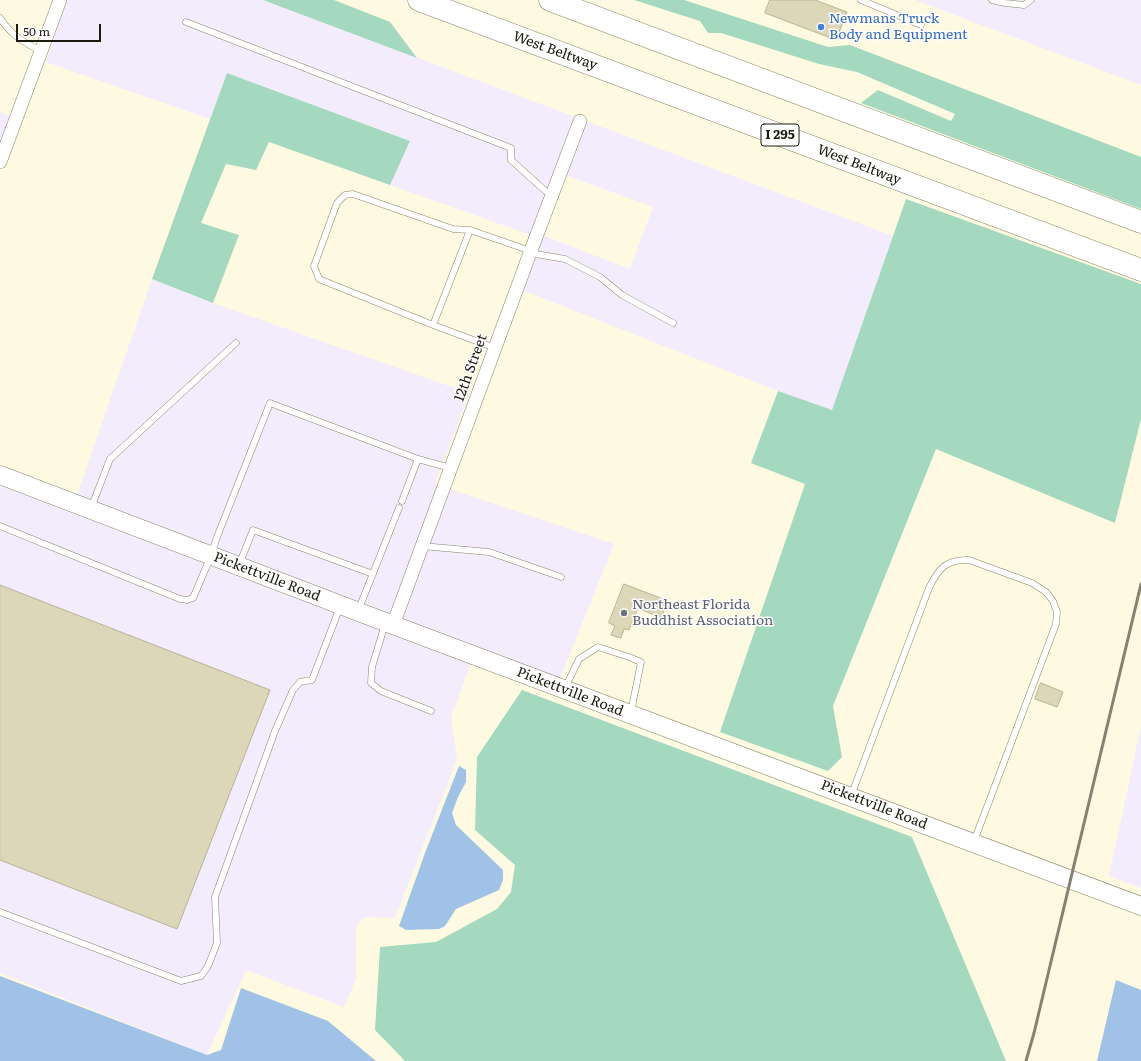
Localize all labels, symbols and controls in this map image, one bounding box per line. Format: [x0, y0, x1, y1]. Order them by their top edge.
place label: Newmans Truck Body and Equipment [829, 11, 968, 44]
scale bar [18, 16, 103, 42]
text: 50 m [23, 22, 50, 40]
marker: Newmans Truck Body and Equipment [816, 22, 826, 32]
street label: West Beltway [510, 28, 600, 74]
road number: I 295 [761, 124, 799, 146]
street label: West Beltway [815, 141, 903, 189]
street label: 12th Street [451, 332, 491, 404]
street label: Pickettville Road [211, 549, 323, 605]
place label: Northeast Florida Buddhist Association [632, 597, 773, 630]
marker: Northeast Florida Buddhist Association [619, 608, 629, 618]
street label: Pickettville Road [514, 664, 626, 720]
street label: Pickettville Road [818, 777, 930, 833]

